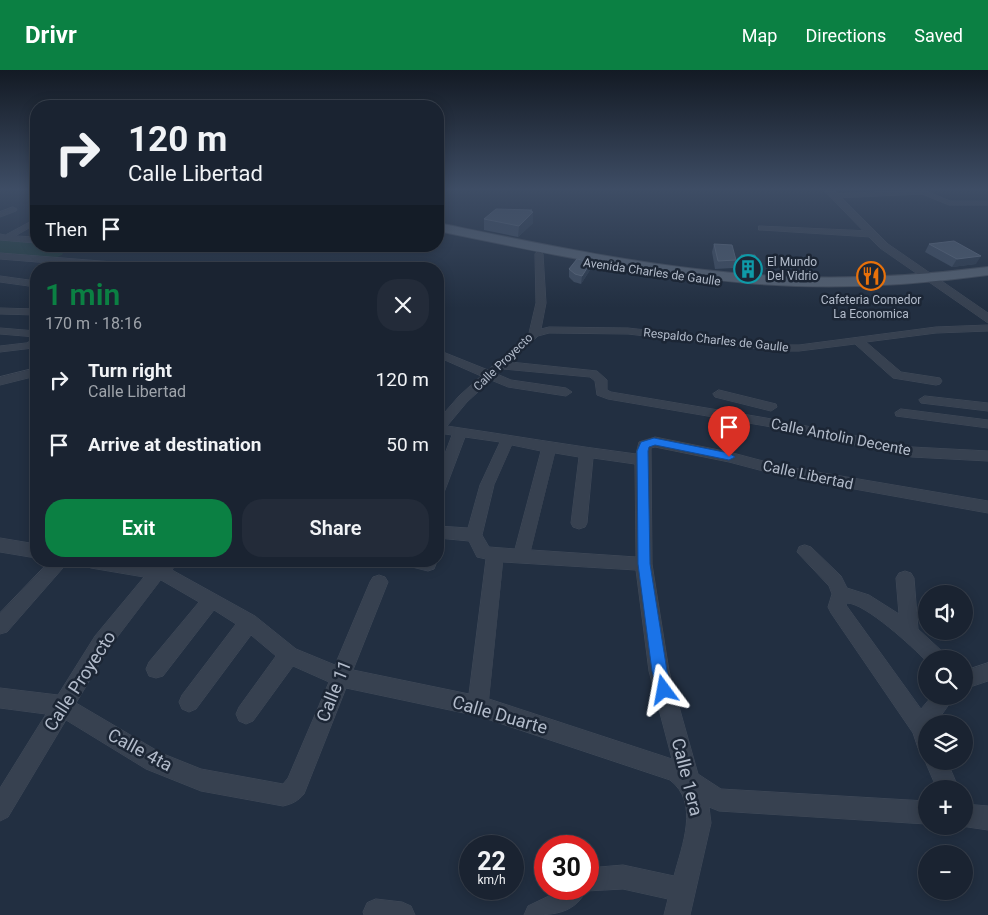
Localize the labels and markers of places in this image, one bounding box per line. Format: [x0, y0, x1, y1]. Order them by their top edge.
building icon: El Mundo Del Vidrio [733, 254, 763, 284]
place label: El Mundo Del Vidrio [767, 255, 818, 283]
restaurant icon: Cafeteria Comedor La Economica [856, 261, 886, 291]
place label: Cafeteria Comedor La Economica [821, 293, 921, 321]
pin [708, 406, 750, 457]

